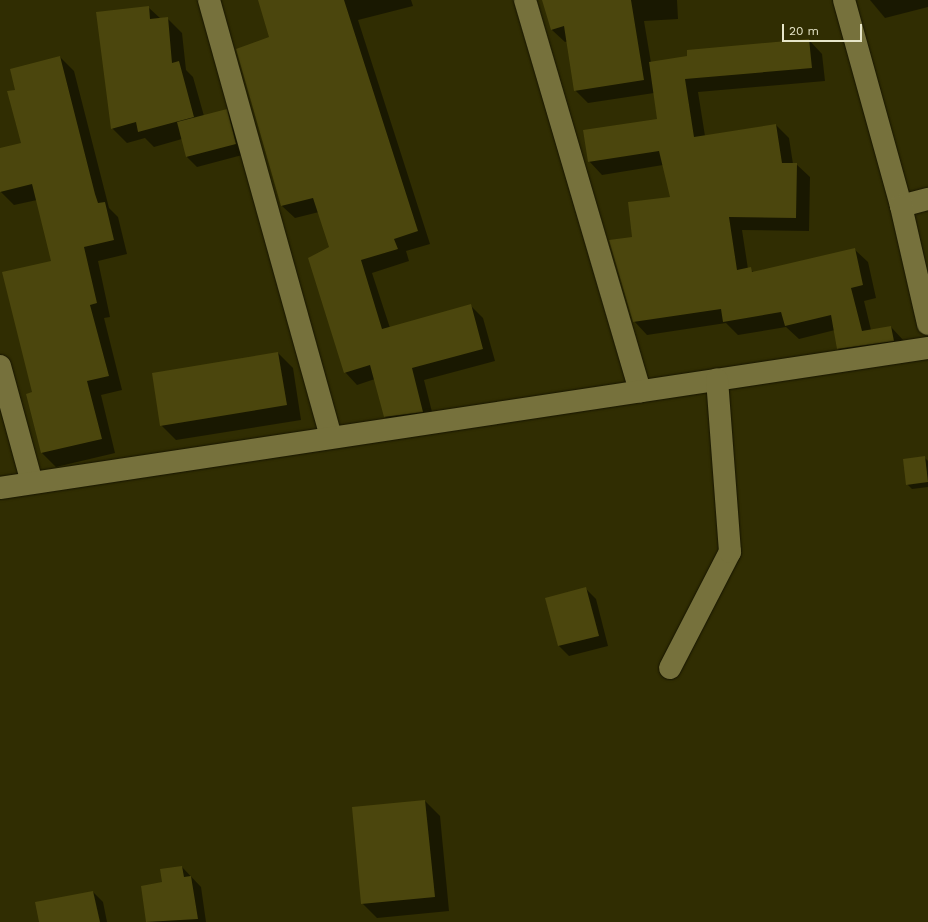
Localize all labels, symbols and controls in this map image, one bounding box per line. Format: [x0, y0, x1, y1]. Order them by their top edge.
scale bar [784, 16, 864, 42]
text: 20 m [789, 24, 819, 38]

